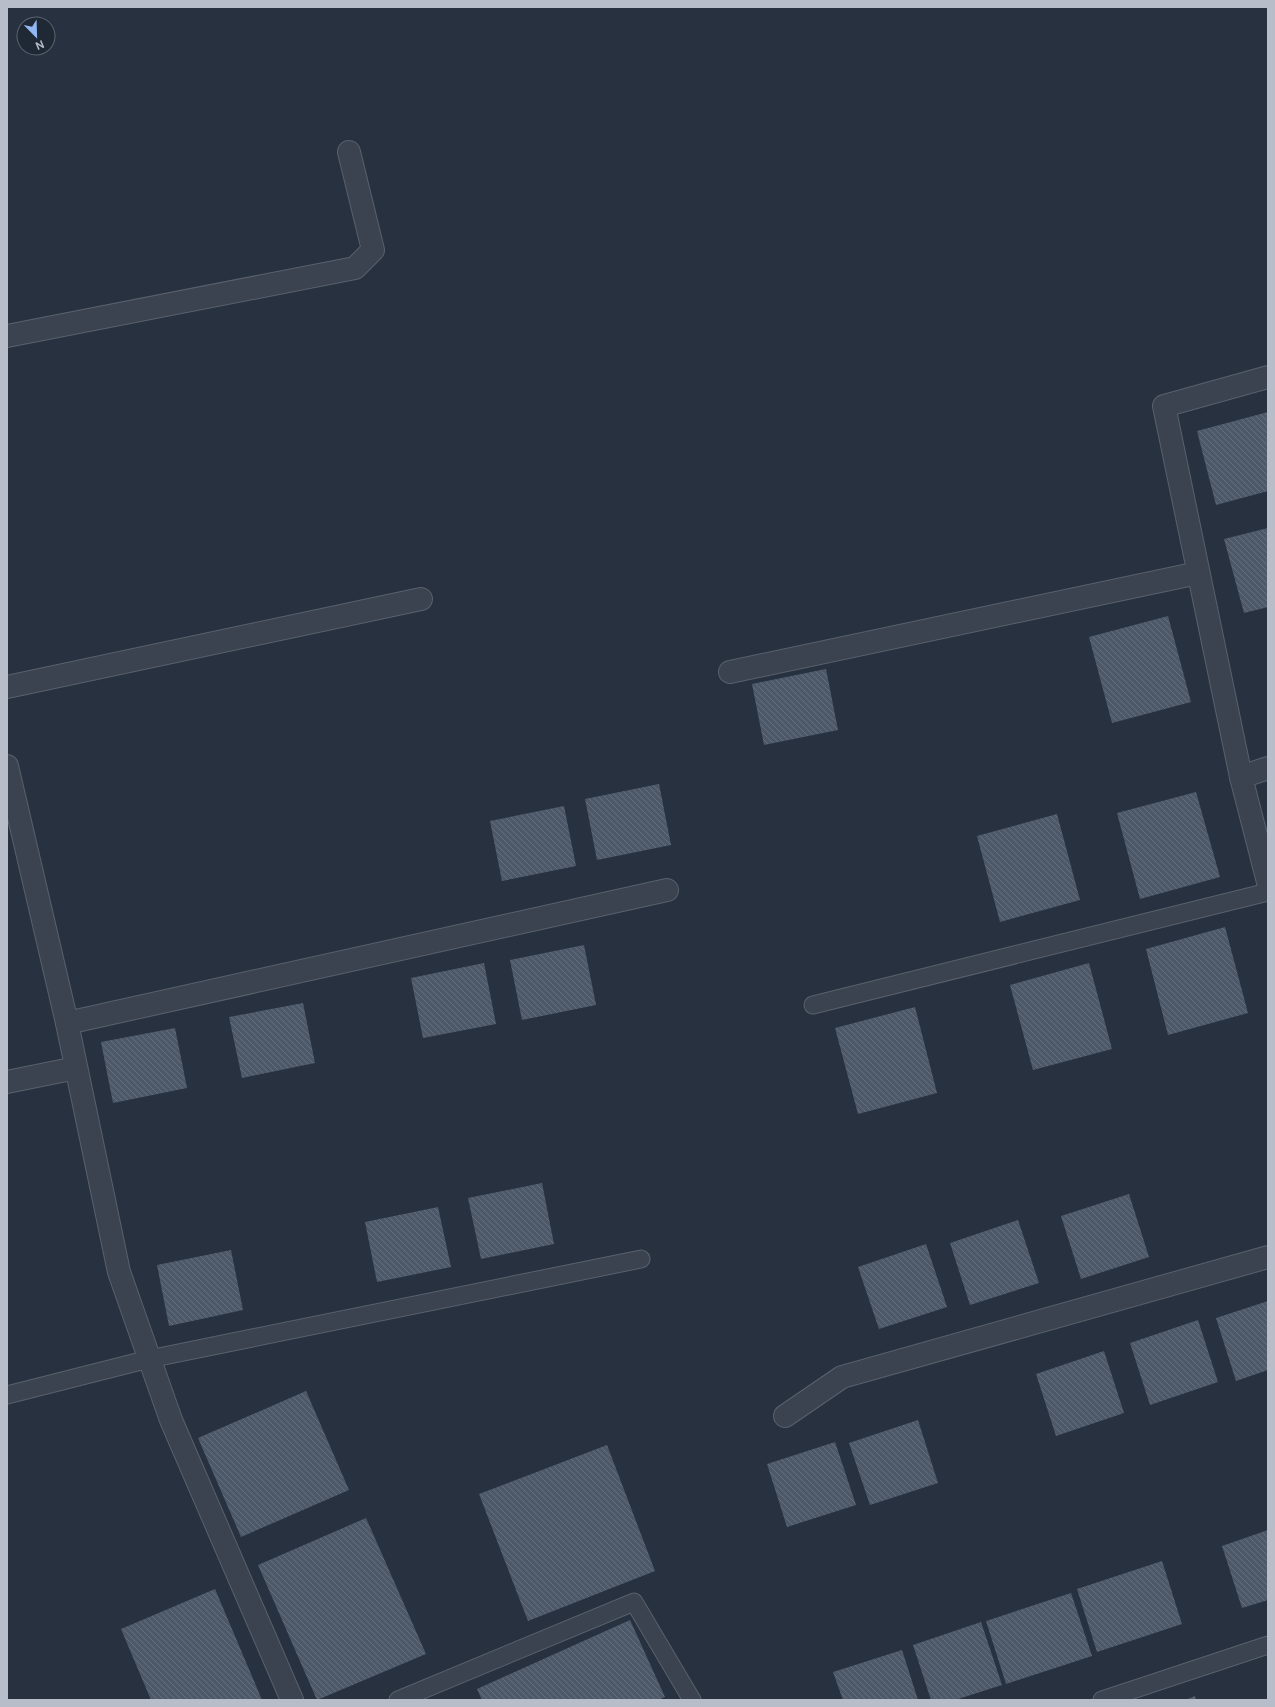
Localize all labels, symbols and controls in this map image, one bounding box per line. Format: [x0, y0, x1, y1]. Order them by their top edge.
north arrow [16, 16, 56, 56]
text: N [33, 37, 46, 53]

